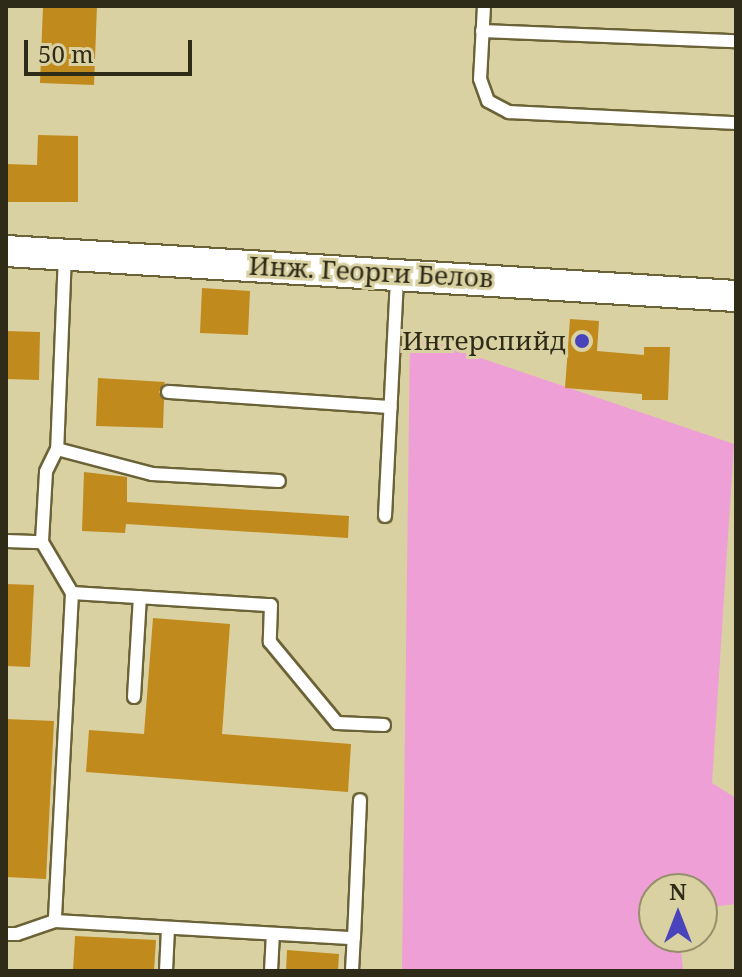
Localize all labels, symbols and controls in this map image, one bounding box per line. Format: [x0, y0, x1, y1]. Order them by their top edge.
scale bar [28, 24, 196, 74]
text: 50 m [38, 37, 94, 70]
street label: Инж. Георги Белов [248, 250, 494, 294]
place label: Интерспийд [402, 325, 566, 357]
marker: Интерспийд [573, 332, 591, 350]
north arrow [638, 873, 718, 953]
text: N [669, 876, 687, 906]

